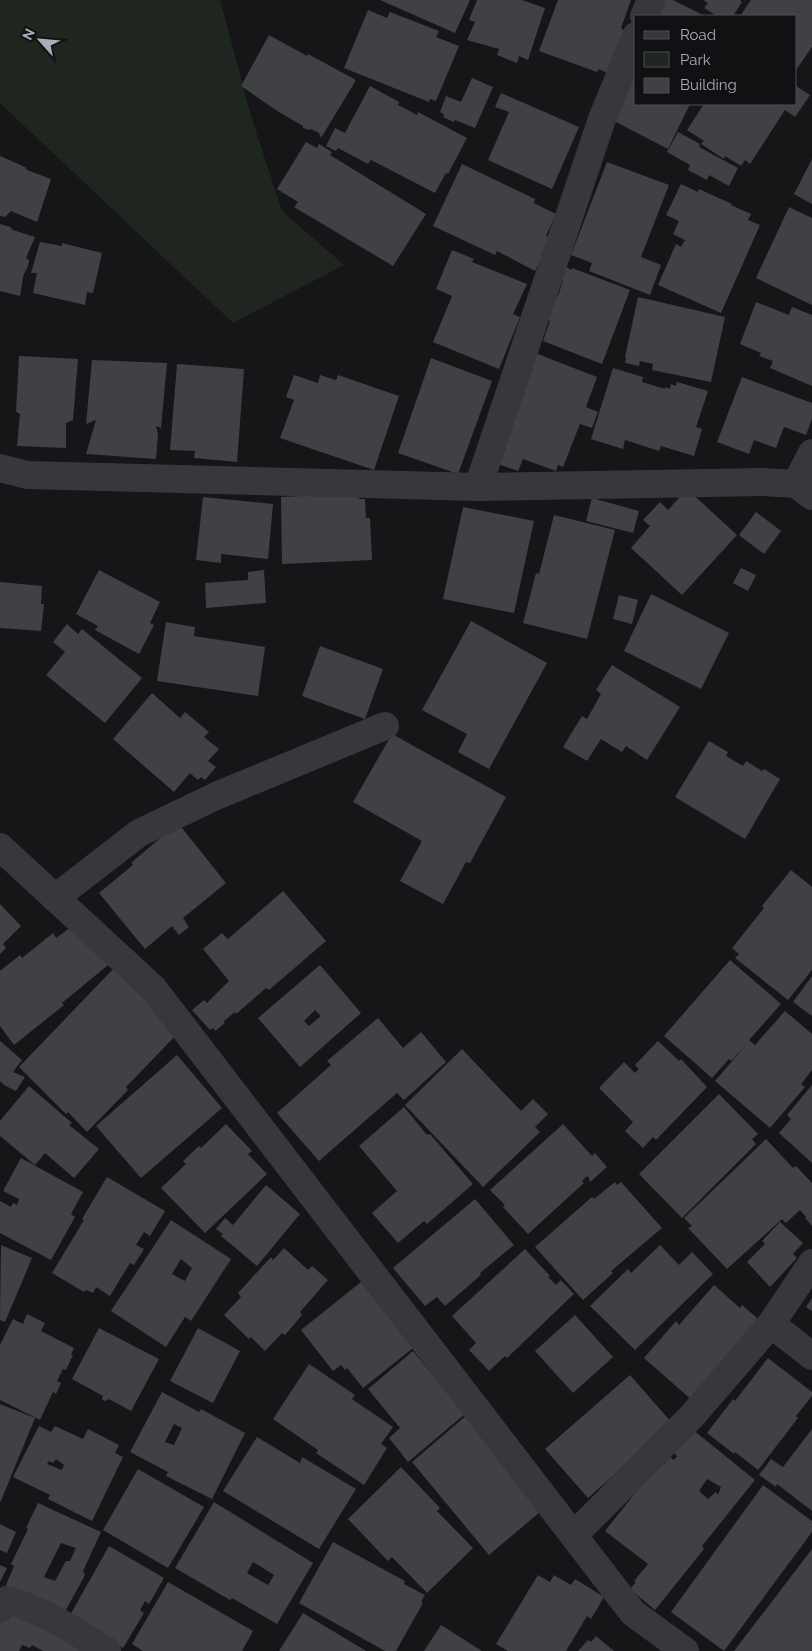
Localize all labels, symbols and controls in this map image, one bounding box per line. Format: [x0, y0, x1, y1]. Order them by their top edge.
north arrow [15, 15, 65, 65]
legend [634, 15, 797, 105]
text: N [19, 26, 38, 42]
text: Road [680, 26, 716, 44]
text: Park [680, 51, 711, 69]
text: Building [680, 76, 737, 94]

